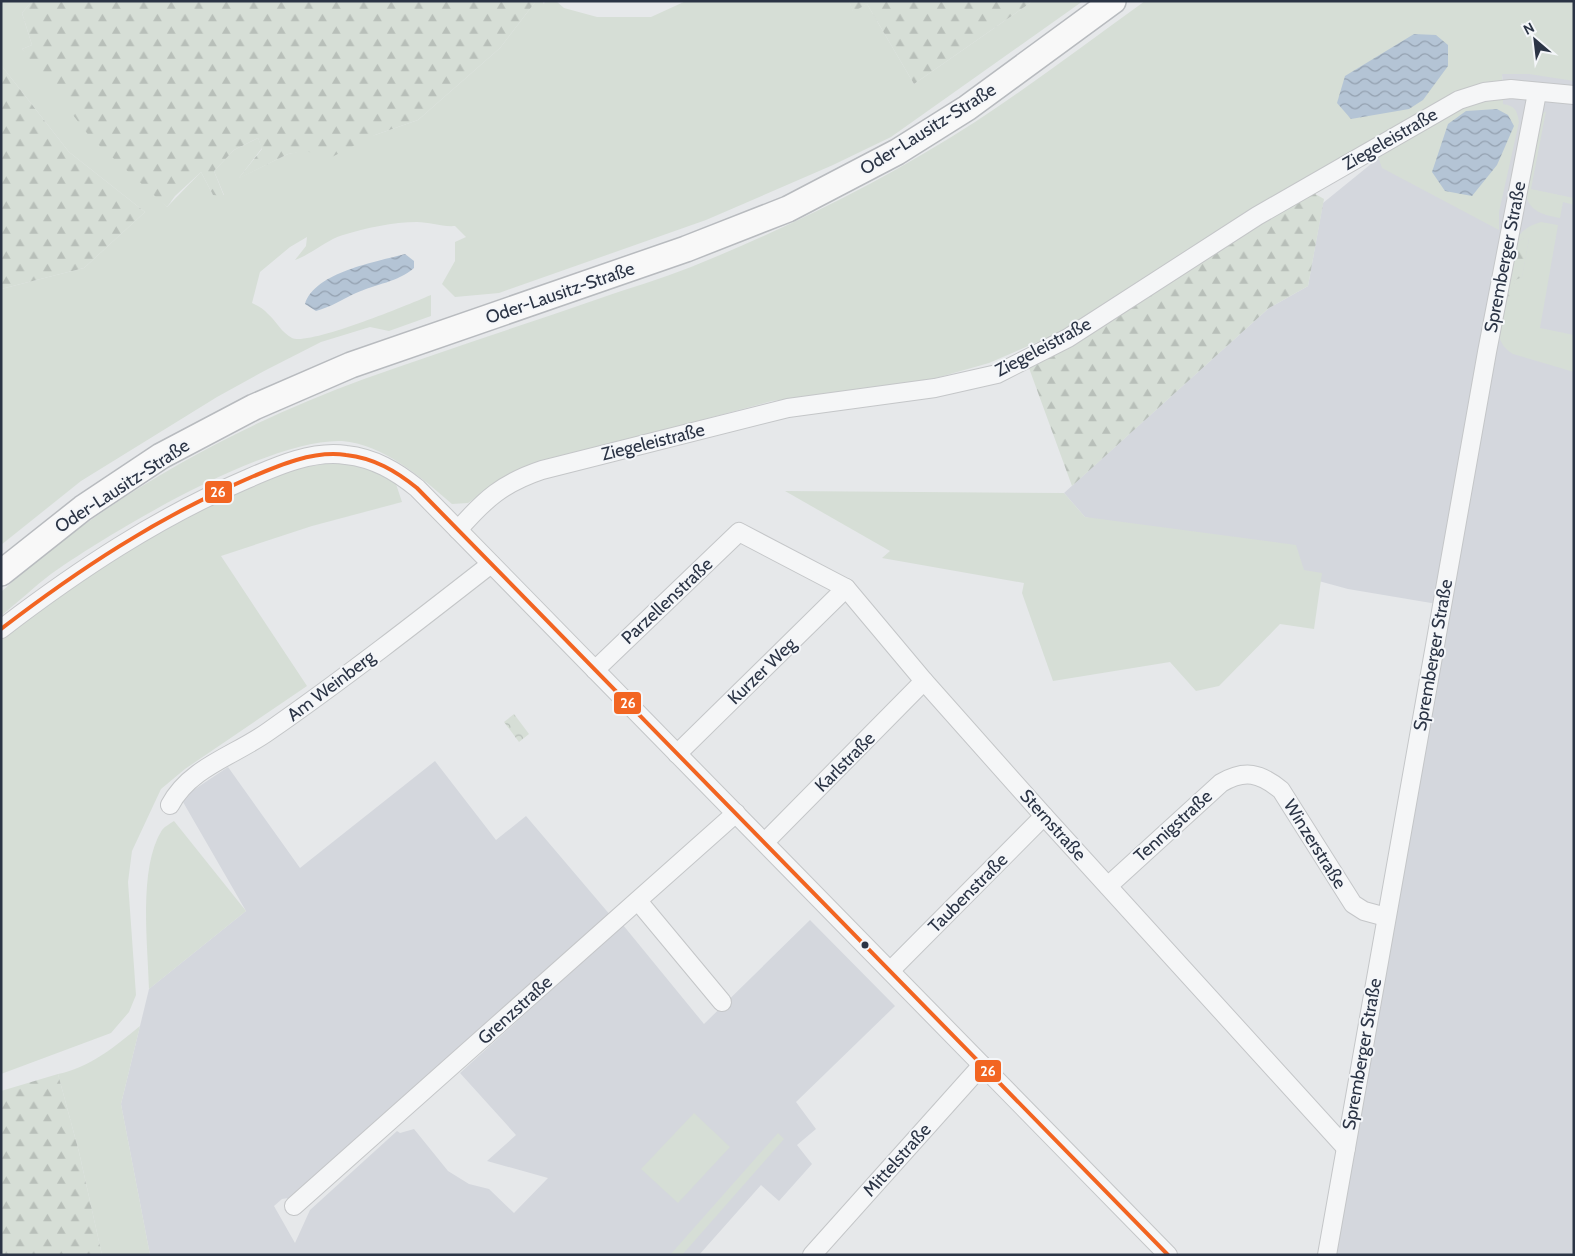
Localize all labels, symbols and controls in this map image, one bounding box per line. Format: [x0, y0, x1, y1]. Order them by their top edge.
north arrow [1510, 15, 1560, 65]
text: N [1520, 18, 1537, 39]
street label: Oder-Lausitz-Straße [856, 78, 1000, 180]
street label: Ziegeleistraße [1339, 103, 1441, 175]
street label: Spremberger Straße [1480, 179, 1530, 335]
street label: Oder-Lausitz-Straße [483, 257, 637, 329]
street label: Ziegeleistraße [991, 313, 1095, 381]
street label: Ziegeleistraße [599, 419, 707, 465]
street label: Oder-Lausitz-Straße [51, 434, 193, 538]
line badge: 26 [204, 480, 233, 504]
text: 26 [210, 483, 226, 501]
street label: Parzellenstraße [617, 553, 717, 649]
street label: Spremberger Straße [1409, 577, 1457, 733]
street label: Kurzer Weg [723, 632, 802, 709]
street label: Am Weinberg [283, 645, 380, 726]
line badge: 26 [613, 691, 642, 715]
text: 26 [620, 694, 636, 712]
street label: Karlstraße [810, 727, 880, 797]
street label: Sternstraße [1015, 785, 1091, 865]
street label: Tennigstraße [1129, 785, 1217, 867]
street label: Winzerstraße [1279, 795, 1351, 893]
street label: Taubenstraße [924, 849, 1012, 937]
unlabelled marker [860, 940, 870, 950]
street label: Grenzstraße [473, 971, 557, 1049]
street label: Spremberger Straße [1338, 976, 1386, 1132]
line badge: 26 [974, 1059, 1002, 1083]
text: 26 [980, 1062, 996, 1080]
street label: Mittelstraße [858, 1119, 936, 1201]

